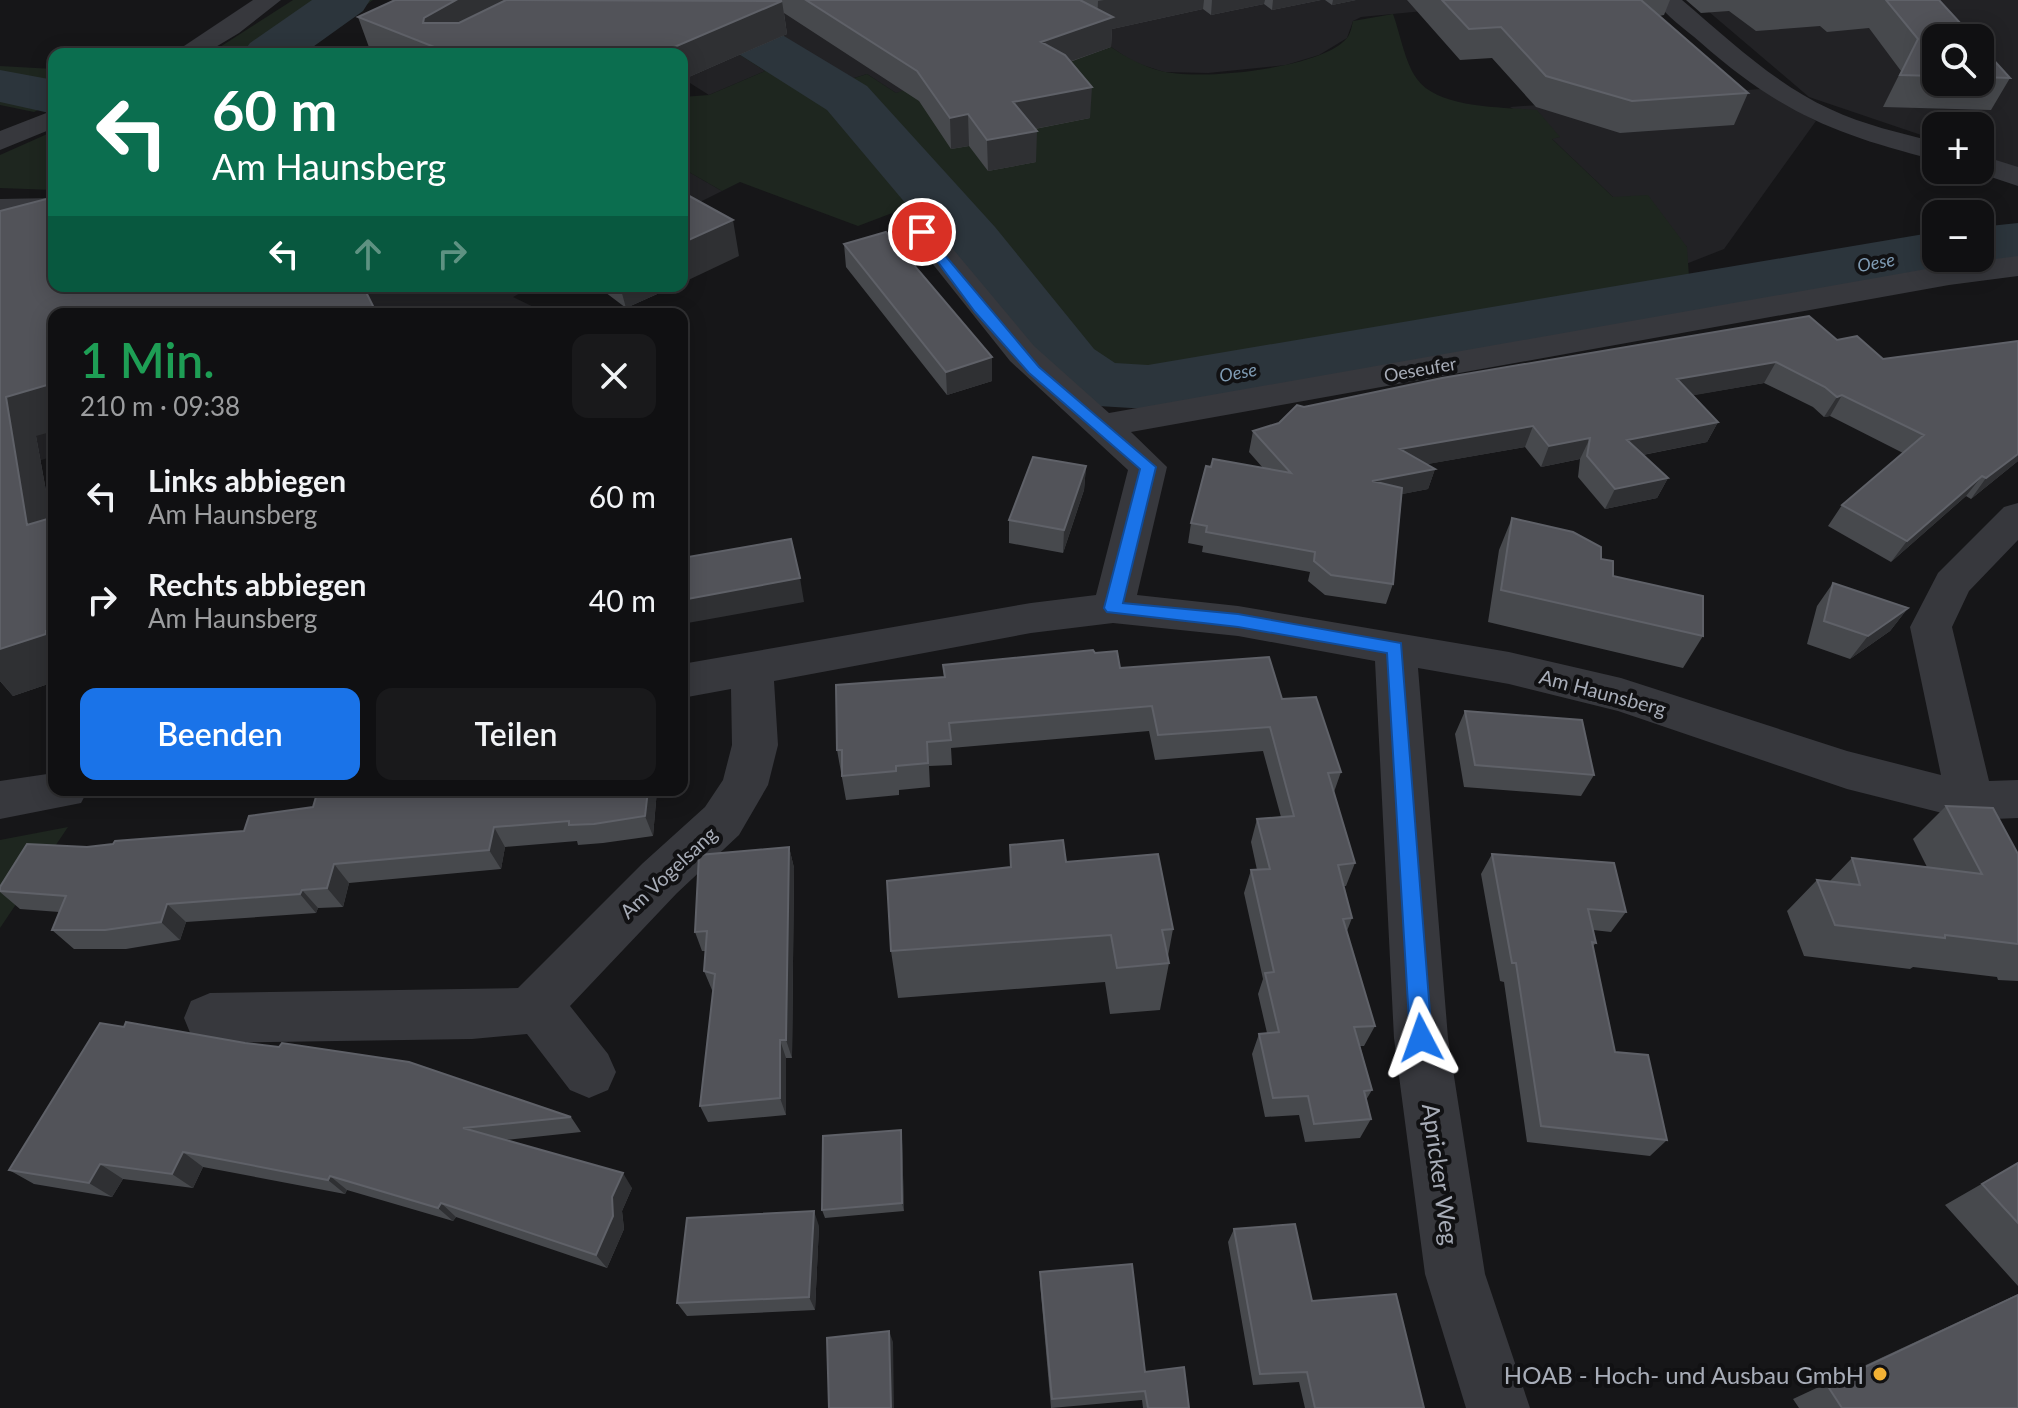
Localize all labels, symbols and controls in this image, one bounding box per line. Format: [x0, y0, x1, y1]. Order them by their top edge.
map controls [1922, 24, 1994, 272]
button: search [1922, 24, 1994, 96]
text: 60 m [212, 76, 337, 143]
icon: left [80, 80, 184, 184]
button: + [1922, 112, 1994, 184]
text: Am Haunsberg [212, 144, 446, 188]
pin [888, 198, 956, 266]
button: − [1922, 200, 1994, 272]
icon: arrive [900, 210, 944, 254]
icon: left [262, 232, 306, 276]
icon: ahead [346, 232, 390, 276]
icon: right [430, 232, 474, 276]
water label: Oese [1855, 248, 1897, 276]
text: 1 Min. [80, 331, 215, 388]
button: close [572, 334, 656, 418]
street label: Oeseufer [1382, 352, 1458, 386]
water label: Oese [1217, 358, 1259, 386]
text: 210 m · 09:38 [80, 390, 240, 422]
text: Links abbiegen [148, 462, 346, 498]
icon: left [80, 474, 124, 518]
text: 60 m [589, 478, 656, 514]
text: Am Haunsberg [148, 498, 317, 530]
text: Rechts abbiegen [148, 566, 367, 602]
icon: right [80, 578, 124, 622]
text: 40 m [589, 582, 656, 618]
text: Am Haunsberg [148, 602, 317, 634]
street label: Am Haunsberg [1537, 664, 1669, 720]
button: Beenden [80, 688, 360, 780]
button: Teilen [376, 688, 656, 780]
street label: Am Vogelsang [615, 821, 721, 923]
position arrow [1379, 996, 1463, 1080]
street label: Apricker Weg [1417, 1101, 1465, 1247]
place label: HOAB - Hoch- und Ausbau GmbH [1504, 1360, 1864, 1389]
marker: HOAB - Hoch- und Ausbau GmbH [1871, 1365, 1889, 1383]

